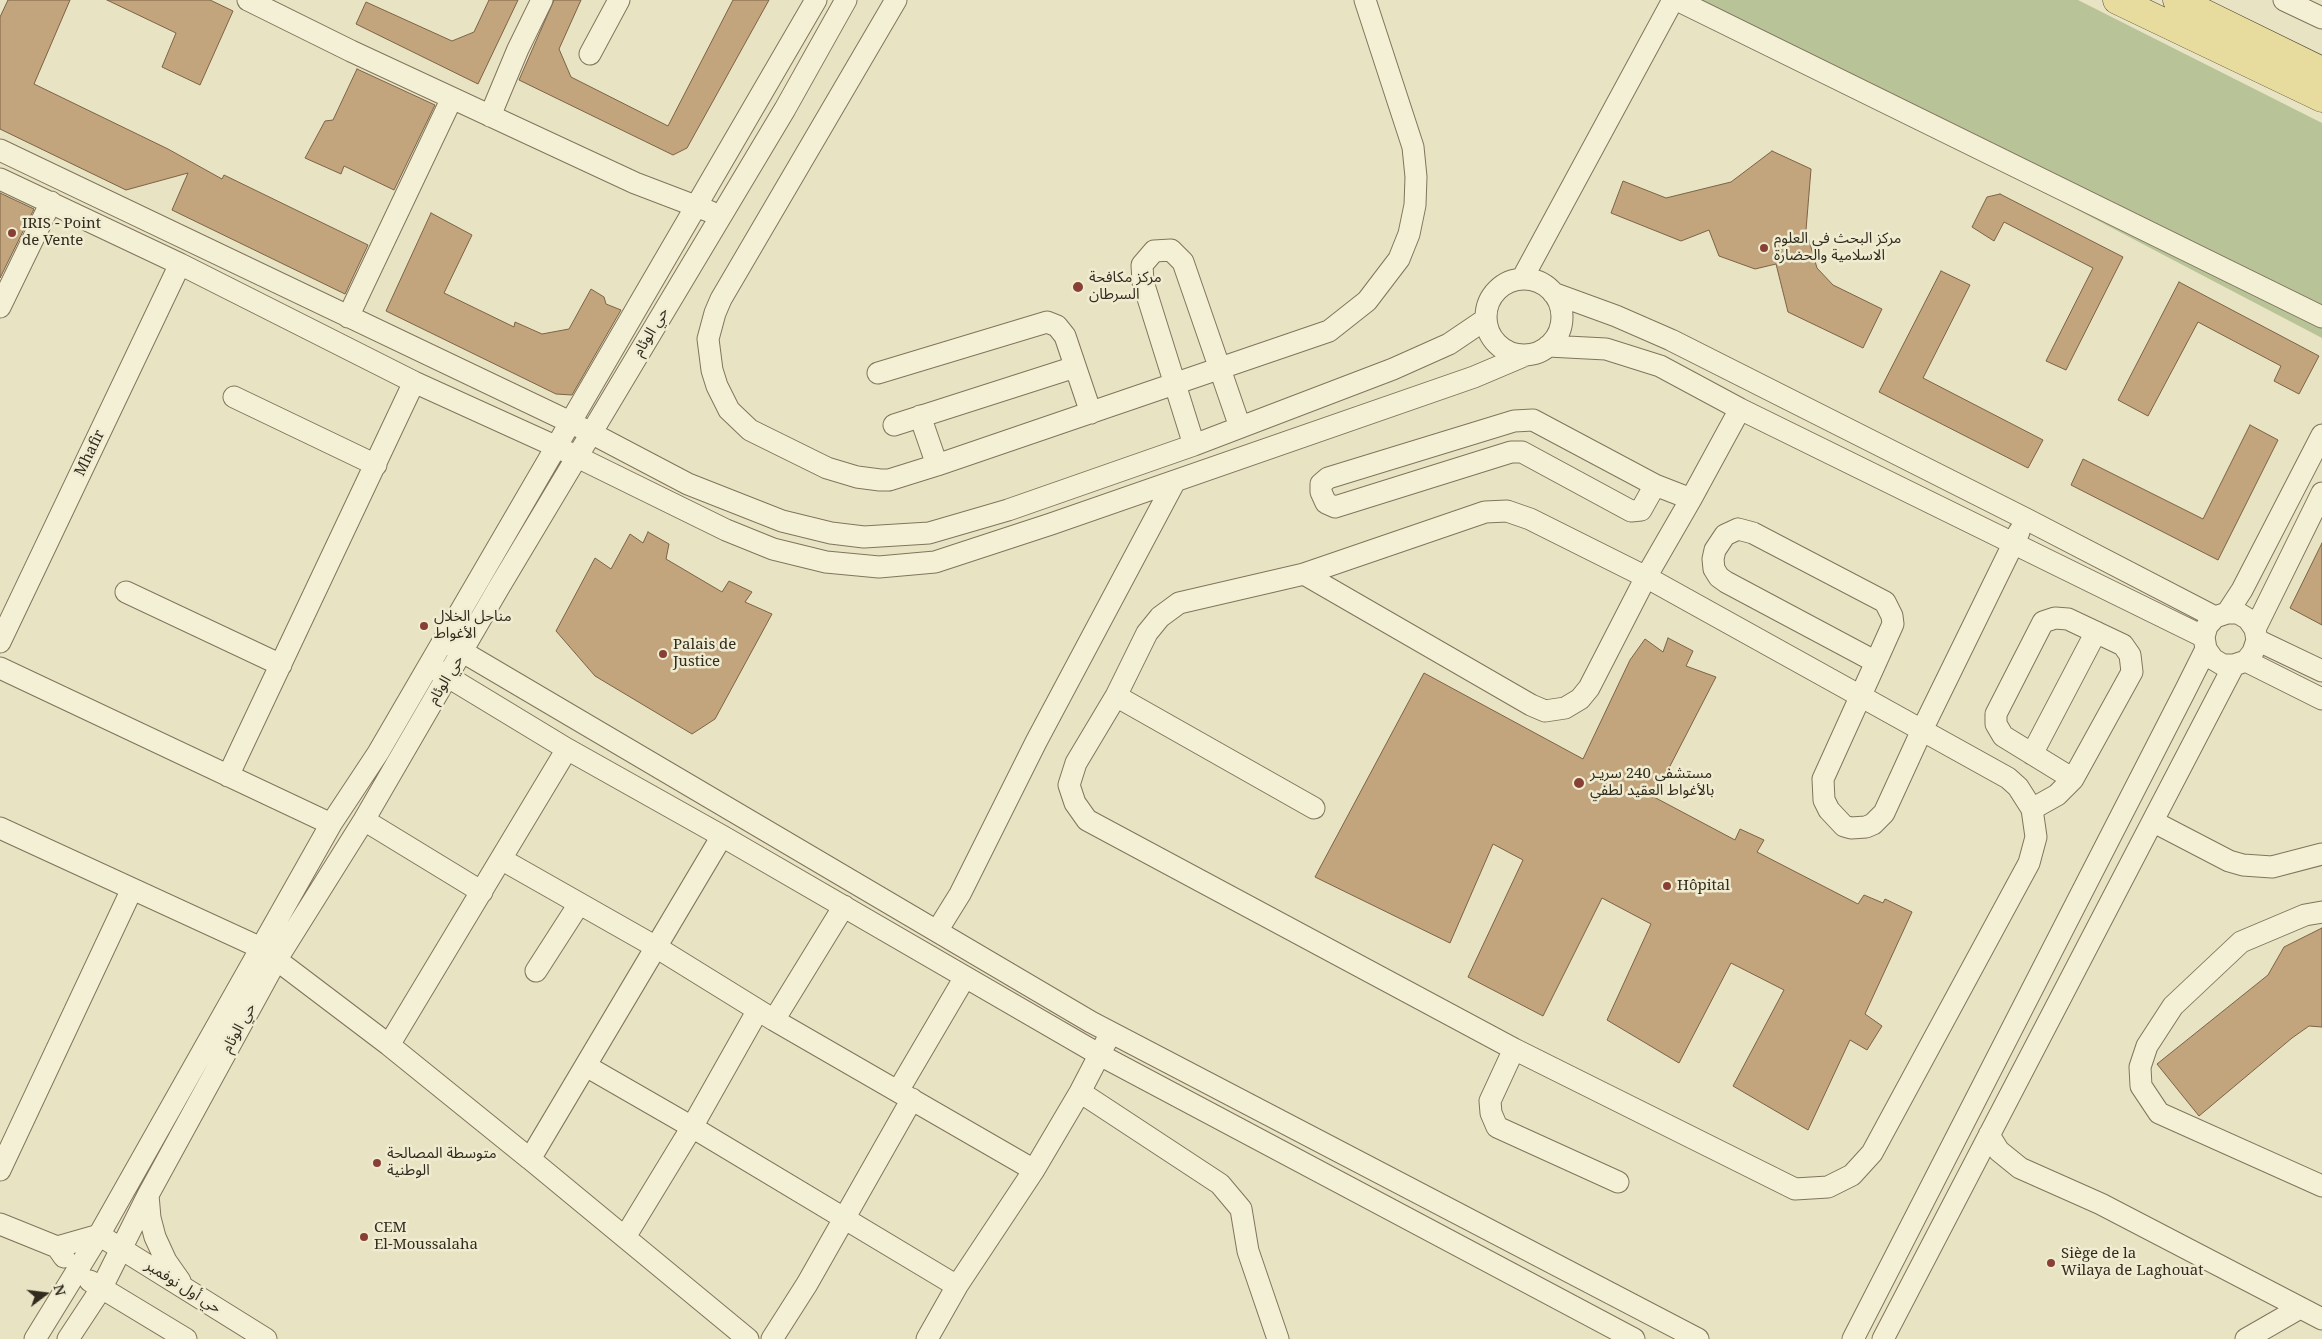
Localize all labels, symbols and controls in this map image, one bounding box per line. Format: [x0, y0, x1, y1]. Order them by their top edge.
place label: IRIS - Point de Vente [22, 215, 101, 250]
marker: IRIS - Point de Vente [6, 227, 18, 239]
place label: مركز البحث في العلوم الاسلامية والحضارة [1774, 230, 1901, 265]
marker: مركز البحث في العلوم الاسلامية والحضارة [1758, 242, 1770, 254]
place label: مركز مكافحة السرطان [1089, 269, 1162, 304]
marker: مركز مكافحة السرطان [1071, 280, 1085, 294]
street label: حي الوئام [629, 304, 673, 360]
street label: Mhafir [71, 427, 109, 479]
place label: مناحل الخلال الأغواط [434, 608, 512, 643]
marker: مناحل الخلال الأغواط [418, 620, 430, 632]
place label: Palais de Justice [673, 636, 736, 671]
marker: Palais de Justice [657, 648, 669, 660]
street label: حي الوئام [424, 652, 468, 708]
place label: مستشفى 240 سريـر بالأغواط العقيد لطفي [1590, 765, 1714, 800]
marker: مستشفى 240 سريـر بالأغواط العقيد لطفي [1572, 776, 1586, 790]
place label: Hôpital [1677, 877, 1730, 895]
marker: Hôpital [1661, 880, 1673, 892]
street label: حي الوئام [218, 1000, 260, 1056]
place label: متوسطة المصالحة الوطنية [387, 1145, 497, 1180]
marker: متوسطة المصالحة الوطنية [371, 1157, 383, 1169]
place label: CEM El-Moussalaha [374, 1219, 478, 1254]
marker: CEM El-Moussalaha [358, 1231, 370, 1243]
place label: Siège de la Wilaya de Laghouat [2061, 1245, 2204, 1280]
street label: حي أول نوفمبر [142, 1257, 224, 1317]
marker: Siège de la Wilaya de Laghouat [2045, 1257, 2057, 1269]
north arrow [20, 1269, 70, 1319]
text: N [49, 1282, 71, 1298]

